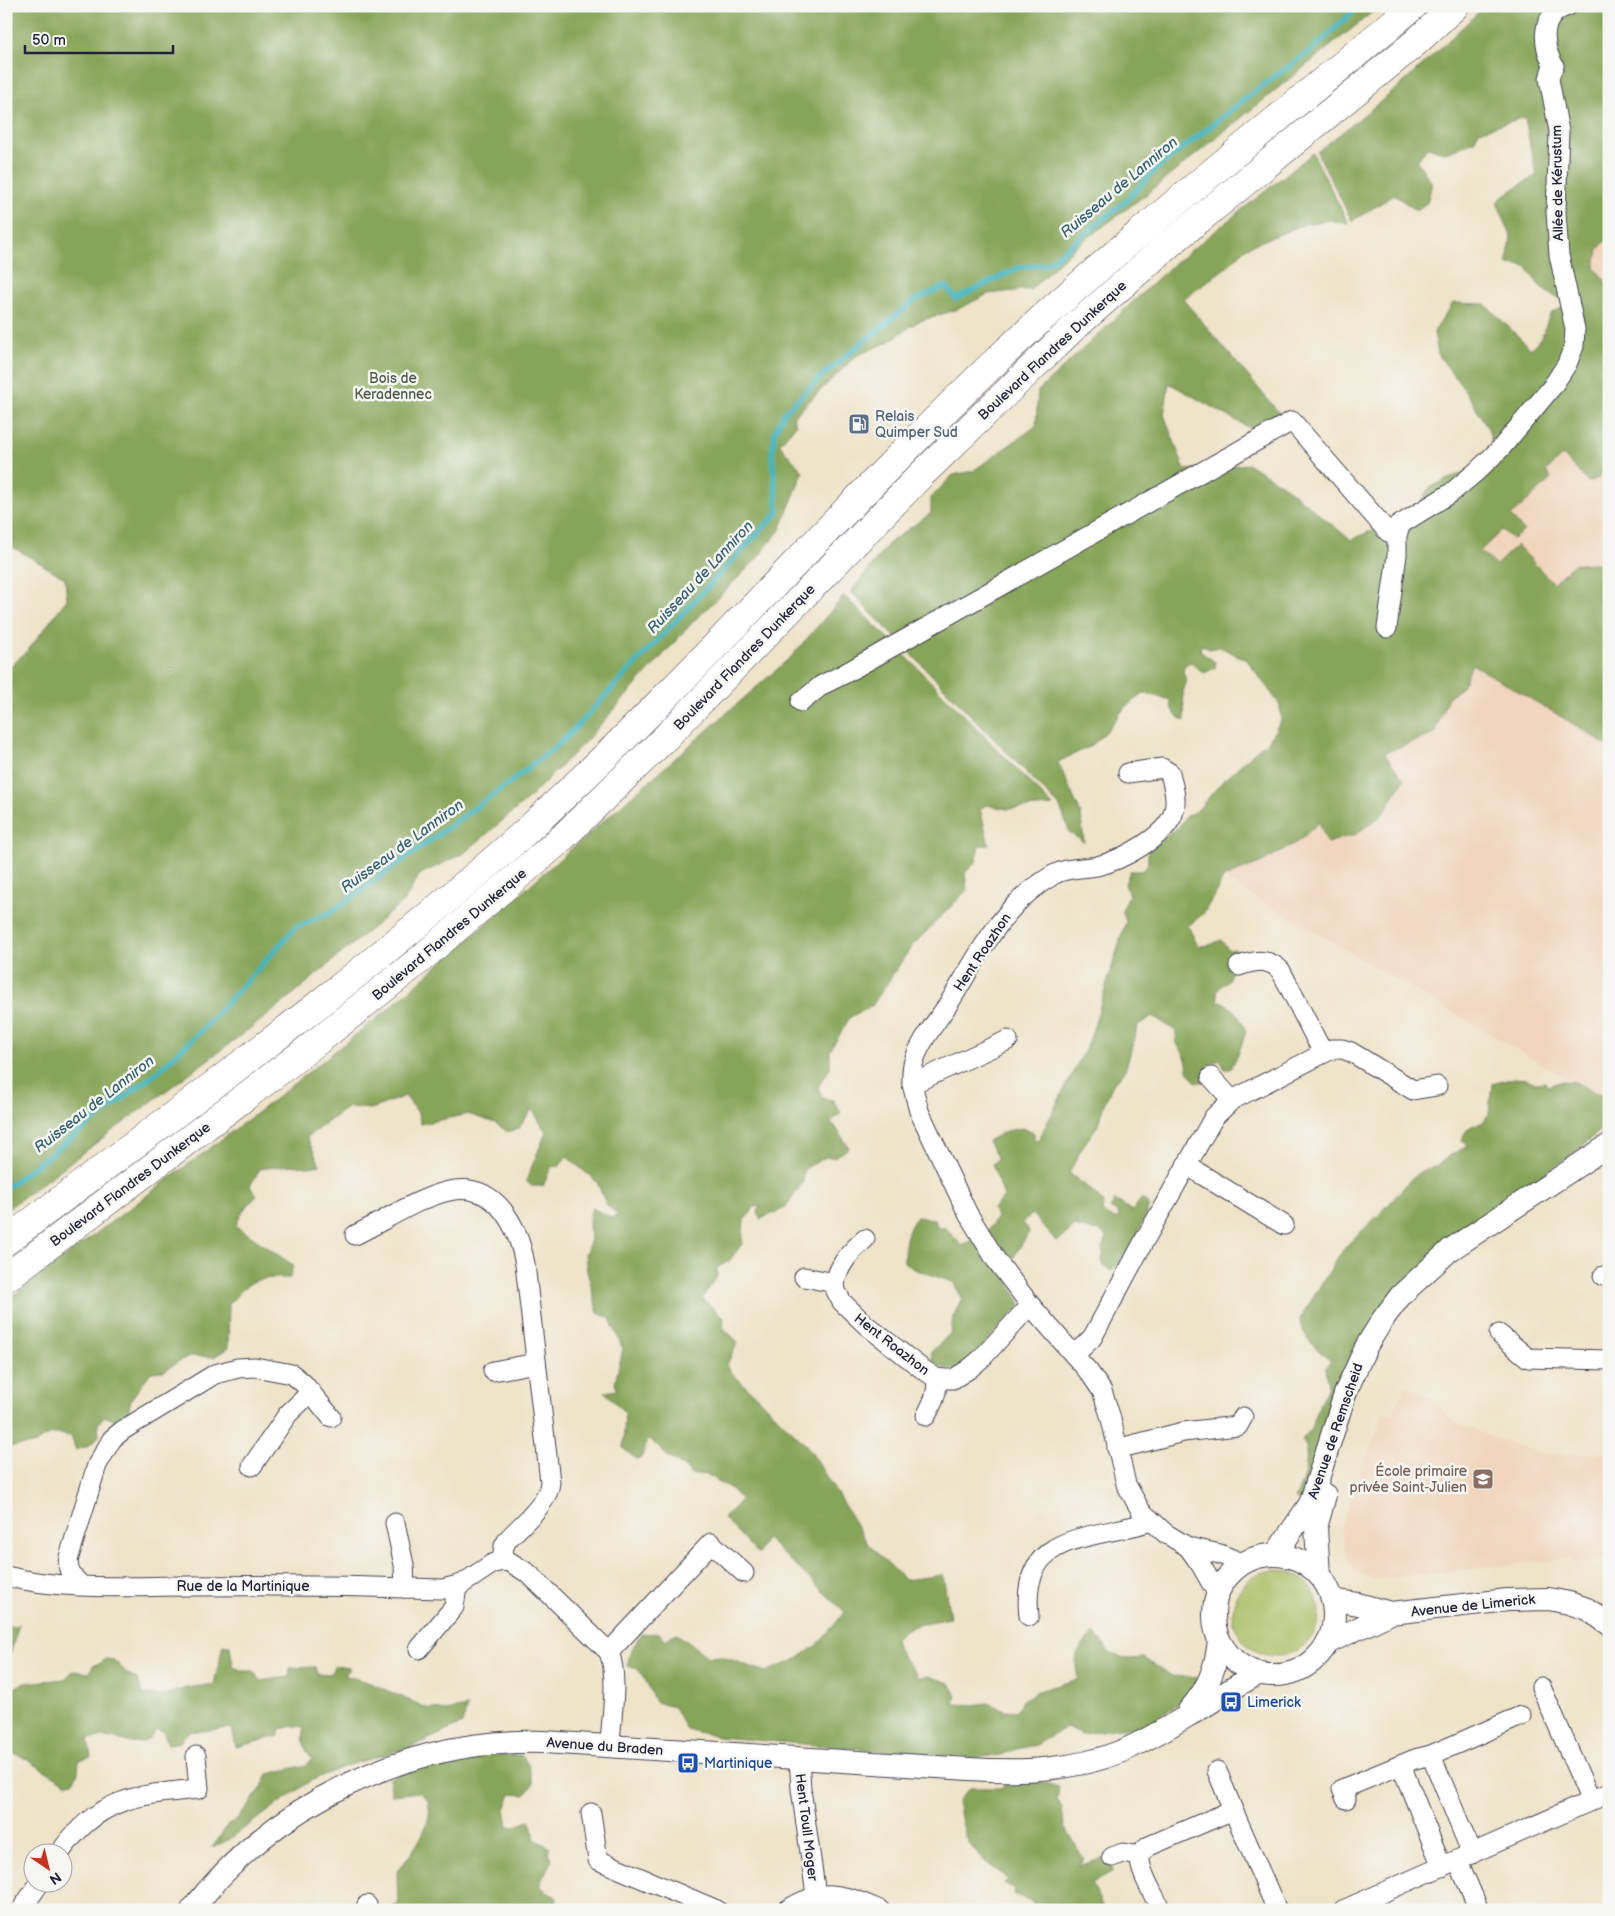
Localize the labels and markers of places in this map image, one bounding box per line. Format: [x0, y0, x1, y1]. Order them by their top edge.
place label: Relais Quimper Sud [875, 408, 958, 441]
fuel station icon: Relais Quimper Sud [847, 412, 871, 436]
place label: École primaire privée Saint-Julien [1350, 1462, 1467, 1496]
school or university icon: École primaire privée Saint-Julien [1471, 1467, 1495, 1491]
bus stop icon: Limerick [1219, 1690, 1243, 1714]
place label: Limerick [1247, 1694, 1301, 1711]
bus stop icon: Martinique [676, 1751, 700, 1775]
place label: Martinique [704, 1755, 772, 1772]

